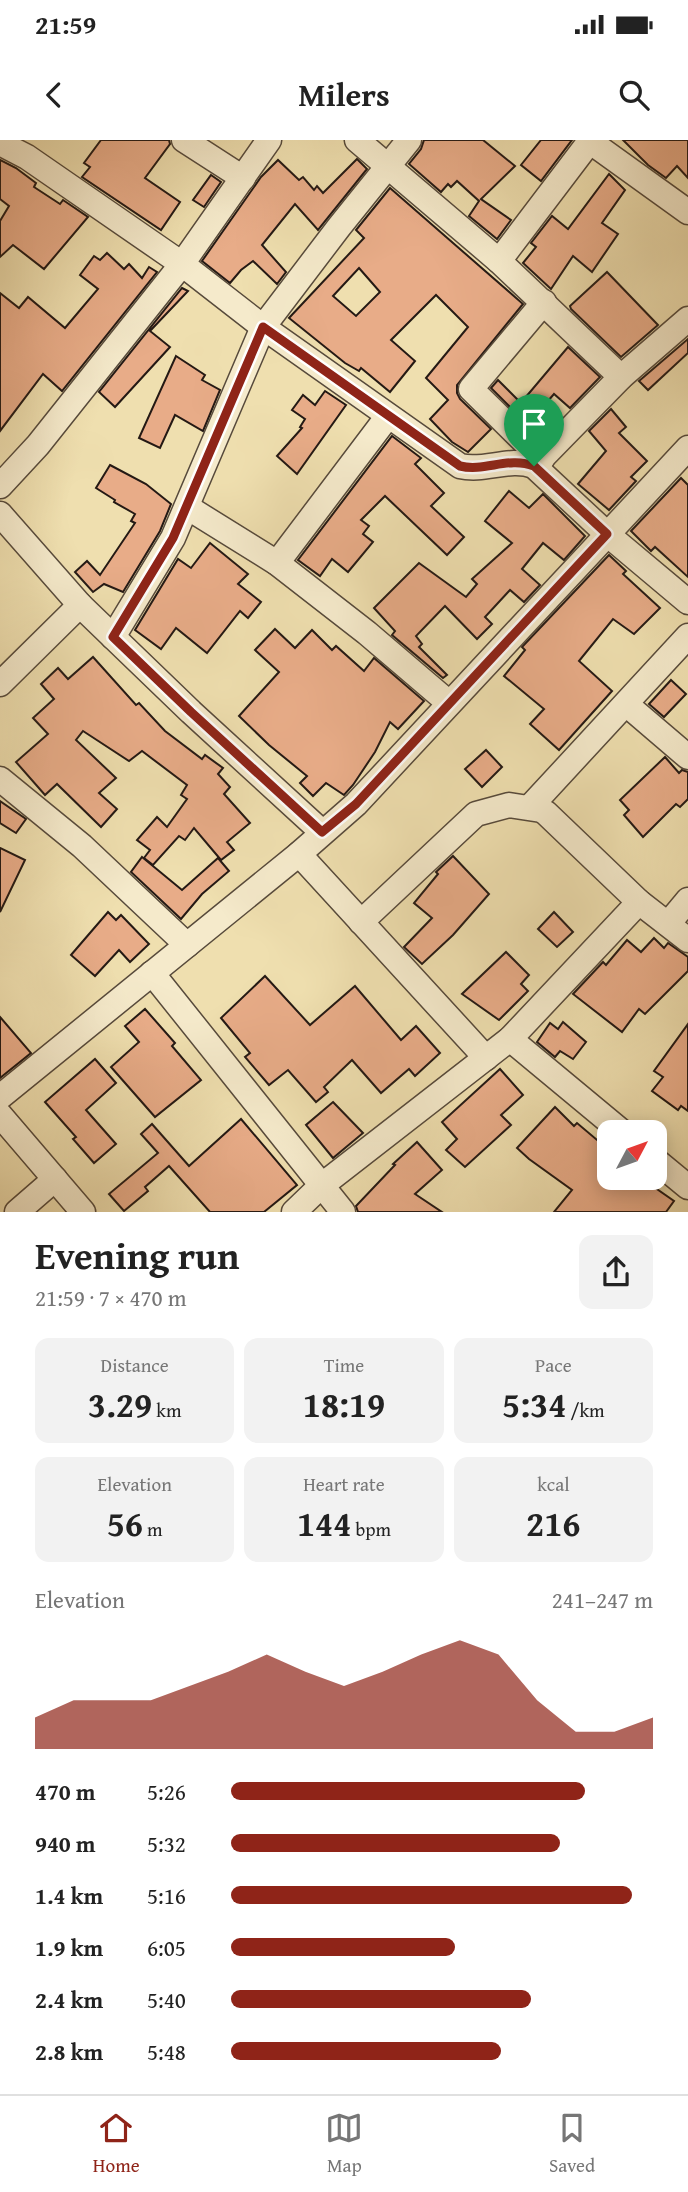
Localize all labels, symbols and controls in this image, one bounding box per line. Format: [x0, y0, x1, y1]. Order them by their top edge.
text: 21:59 [35, 5, 96, 44]
text: Milers [298, 71, 390, 118]
icon: back [35, 76, 73, 114]
icon: search [615, 76, 653, 114]
pin [504, 394, 564, 466]
icon: arrive [515, 405, 553, 443]
north arrow [597, 1120, 667, 1190]
map controls [597, 1120, 667, 1190]
text: Evening run [35, 1227, 239, 1283]
button: share [579, 1235, 653, 1309]
text: 21:59 · 7 × 470 m [35, 1281, 187, 1314]
text: Distance [101, 1351, 169, 1379]
text: Time [324, 1351, 364, 1379]
text: Pace [535, 1351, 572, 1379]
text: 3.29 [88, 1379, 152, 1430]
text: 18:19 [303, 1379, 385, 1430]
text: 5:34 [502, 1379, 566, 1430]
text: km [152, 1396, 181, 1424]
text: /km [566, 1396, 605, 1424]
text: Elevation [97, 1470, 172, 1498]
text: Heart rate [303, 1470, 385, 1498]
text: kcal [537, 1470, 570, 1498]
text: 56 [107, 1498, 143, 1549]
text: 144 [297, 1498, 351, 1549]
text: 216 [526, 1498, 581, 1549]
text: m [143, 1515, 163, 1543]
text: bpm [351, 1515, 391, 1543]
text: Elevation [35, 1583, 125, 1616]
text: 241–247 m [552, 1583, 653, 1616]
text: 470 m [35, 1775, 96, 1808]
text: 5:26 [147, 1775, 186, 1808]
text: 940 m [35, 1827, 96, 1860]
text: 5:32 [147, 1827, 186, 1860]
text: 1.4 km [35, 1879, 103, 1912]
text: 5:16 [147, 1879, 186, 1912]
text: 1.9 km [35, 1931, 103, 1964]
text: 6:05 [147, 1931, 186, 1964]
text: 2.4 km [35, 1983, 103, 2016]
text: 5:40 [147, 1983, 186, 2016]
text: 2.8 km [35, 2035, 103, 2068]
text: 5:48 [147, 2035, 186, 2068]
tab: Home [93, 2109, 140, 2179]
tab: Map [325, 2109, 363, 2179]
tab: Saved [549, 2109, 595, 2179]

